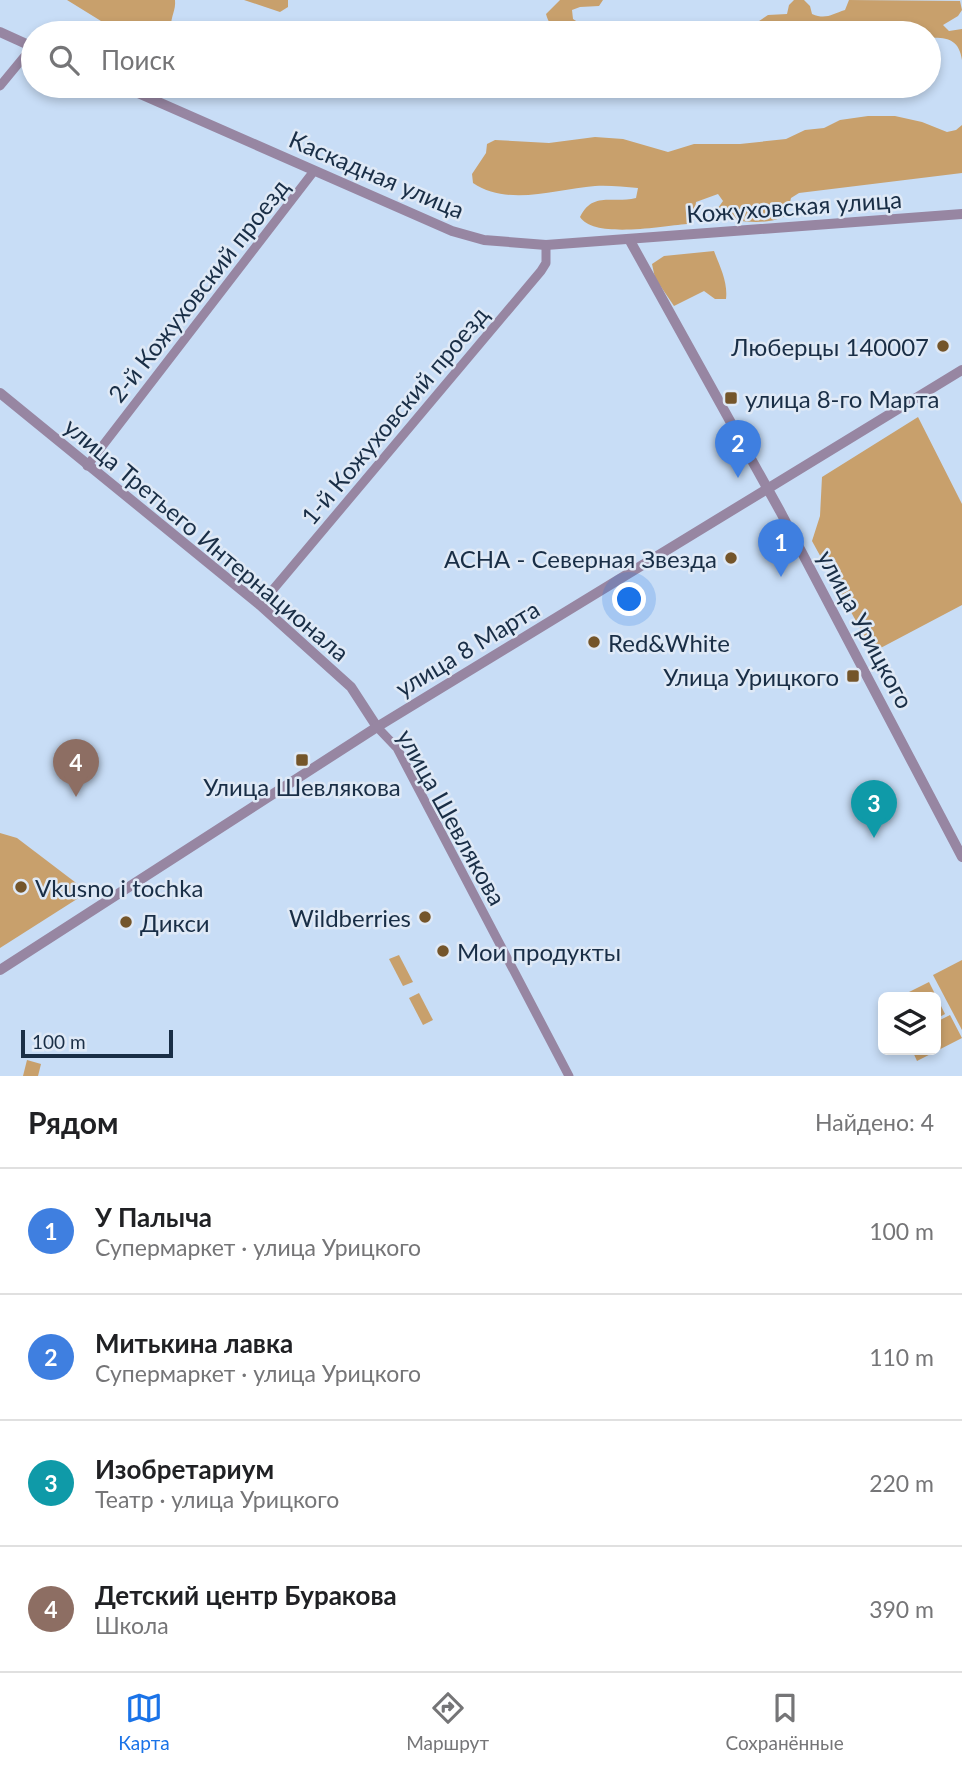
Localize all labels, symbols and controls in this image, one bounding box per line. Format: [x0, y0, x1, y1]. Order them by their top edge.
search box [21, 21, 941, 98]
icon: search [45, 41, 83, 79]
text: Поиск [101, 44, 175, 76]
street label: Каскадная улица [285, 124, 469, 224]
street label: 2-й Кожуховский проезд [102, 172, 294, 408]
street label: Кожуховская улица [685, 184, 903, 228]
street label: 1-й Кожуховский проезд [294, 300, 494, 530]
place label: Люберцы 140007 [730, 332, 929, 361]
marker: Люберцы 140007 [935, 338, 951, 354]
place label: улица 8-го Марта [745, 384, 940, 413]
marker: улица 8-го Марта [723, 390, 739, 406]
street label: улица Третьего Интернационала [59, 411, 355, 667]
pin: 2 [715, 420, 761, 478]
pin: 1 [758, 519, 804, 577]
place label: АСНА - Северная Звезда [444, 544, 717, 573]
street label: улица Урицкого [812, 545, 920, 713]
marker: АСНА - Северная Звезда [723, 550, 739, 566]
your location [612, 582, 646, 616]
street label: улица 8 Марта [390, 594, 544, 702]
place label: Red&White [608, 628, 730, 657]
marker: Red&White [586, 634, 602, 650]
place label: Улица Урицкого [663, 662, 839, 691]
marker: Улица Урицкого [845, 668, 861, 684]
street label: улица Шевлякова [392, 724, 512, 910]
pin: 4 [53, 739, 99, 797]
marker: Улица Шевлякова [294, 752, 310, 768]
place label: Улица Шевлякова [203, 772, 401, 801]
pin: 3 [851, 780, 897, 838]
place label: Vkusno i tochka [35, 873, 203, 902]
marker: Vkusno i tochka [13, 879, 29, 895]
place label: Wildberries [289, 903, 411, 932]
place label: Дикси [140, 908, 210, 937]
marker: Wildberries [417, 909, 433, 925]
marker: Дикси [118, 914, 134, 930]
place label: Мои продукты [457, 937, 621, 966]
marker: Мои продукты [435, 943, 451, 959]
map controls [878, 992, 941, 1055]
button: layers [878, 992, 941, 1055]
scale bar [21, 1027, 173, 1059]
text: 100 m [32, 1030, 86, 1053]
text: Рядом [28, 1104, 118, 1140]
text: Найдено: 4 [815, 1108, 934, 1136]
text: У Палыча [95, 1201, 212, 1233]
text: 1 [44, 1217, 58, 1245]
text: 100 m [869, 1217, 934, 1245]
text: Супермаркет · улица Урицкого [95, 1233, 421, 1261]
text: Митькина лавка [95, 1327, 293, 1359]
text: 2 [44, 1343, 58, 1371]
text: 110 m [869, 1343, 934, 1371]
text: Супермаркет · улица Урицкого [95, 1359, 421, 1387]
text: Изобретариум [95, 1453, 274, 1485]
text: 3 [44, 1469, 58, 1497]
text: 220 m [869, 1469, 934, 1497]
text: Театр · улица Урицкого [95, 1485, 339, 1513]
text: Детский центр Буракова [95, 1579, 397, 1611]
text: 4 [44, 1595, 58, 1623]
text: 390 m [869, 1595, 934, 1623]
text: Школа [95, 1611, 169, 1639]
tab: Карта [118, 1689, 170, 1754]
tab: Маршрут [406, 1689, 489, 1754]
tab: Сохранённые [725, 1689, 844, 1754]

